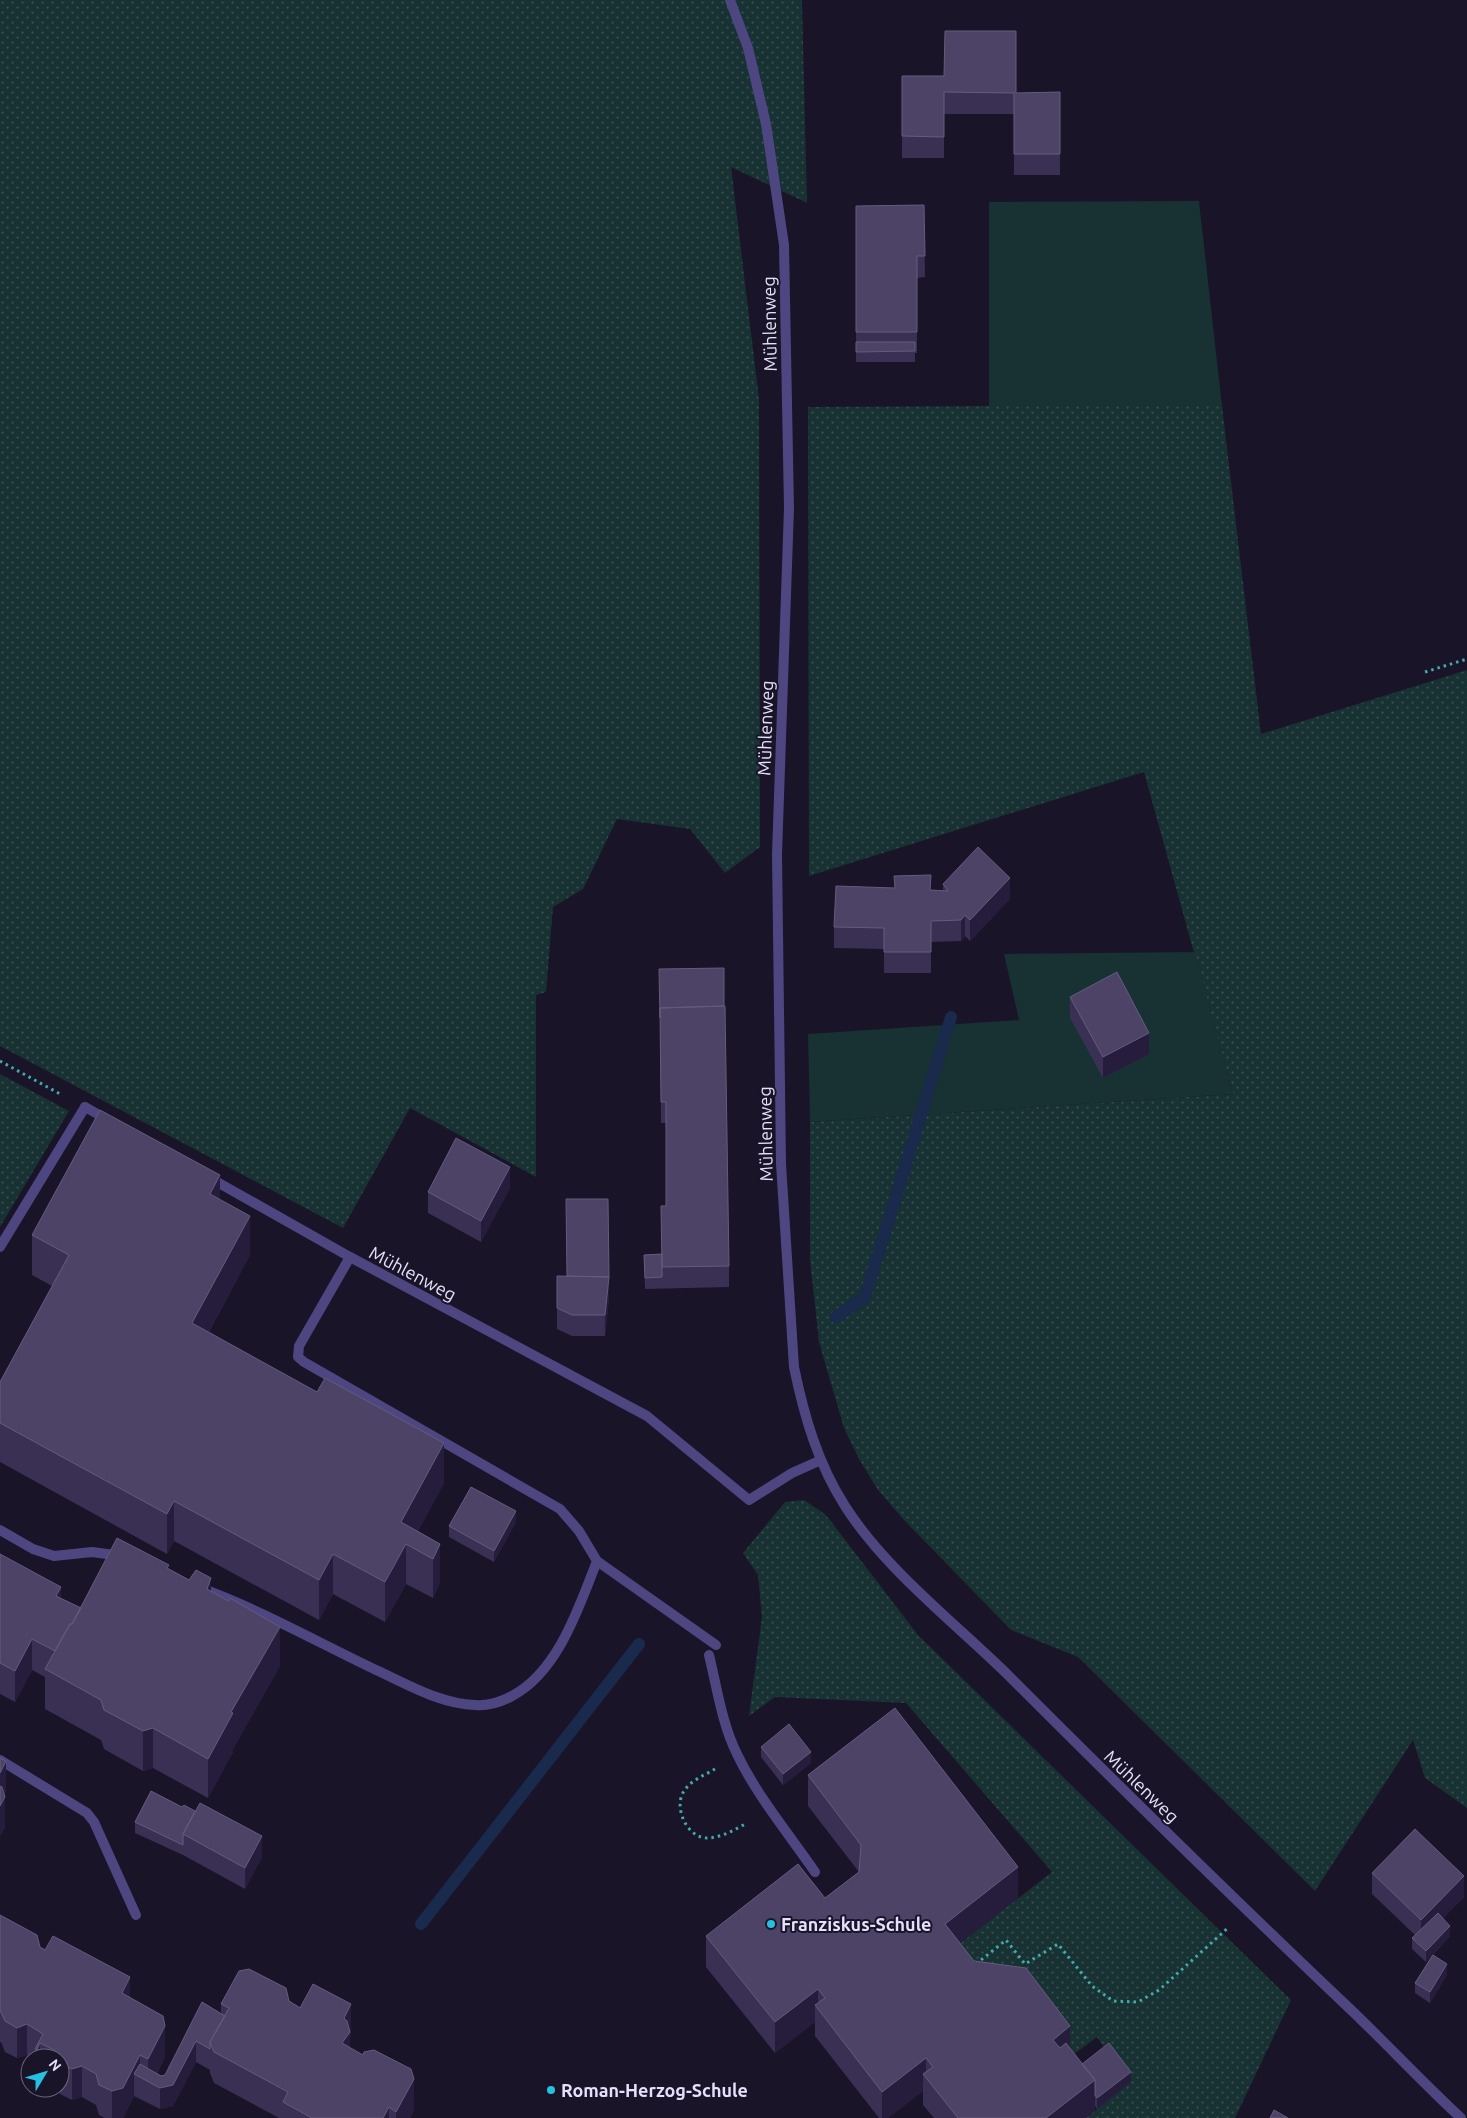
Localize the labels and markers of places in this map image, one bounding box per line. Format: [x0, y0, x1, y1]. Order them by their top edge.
place label: Franziskus-Schule [781, 1914, 931, 1934]
marker: Franziskus-Schule [765, 1918, 777, 1930]
place label: Roman-Herzog-Schule [561, 2080, 748, 2100]
marker: Roman-Herzog-Schule [545, 2084, 557, 2096]

